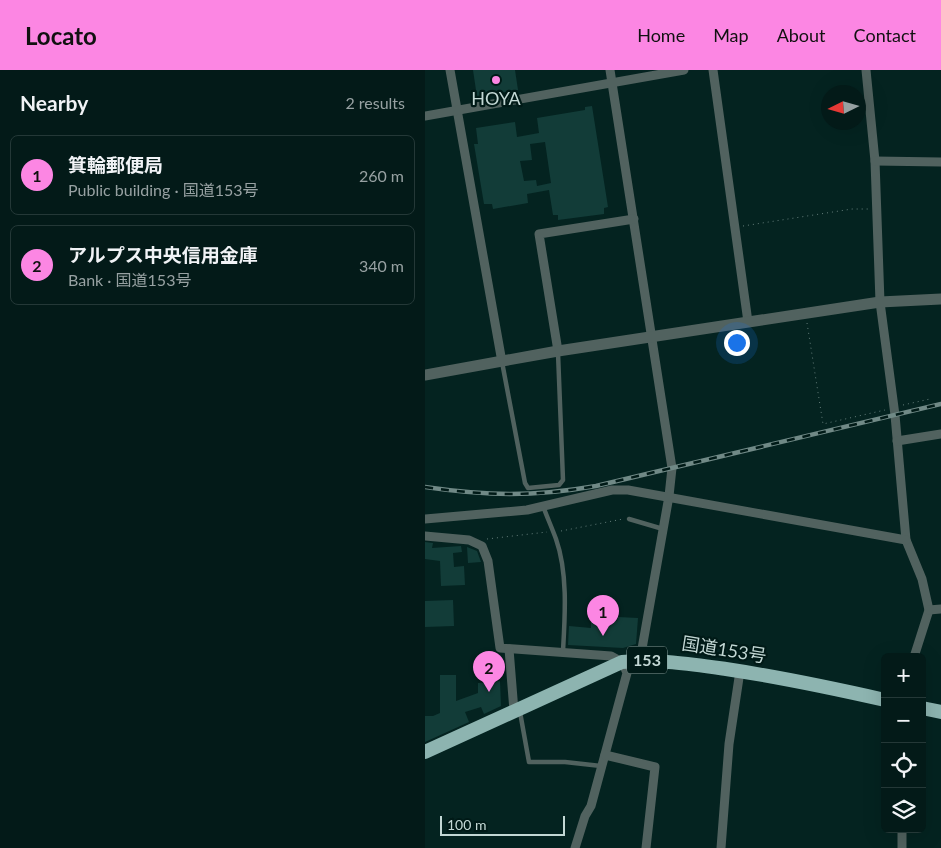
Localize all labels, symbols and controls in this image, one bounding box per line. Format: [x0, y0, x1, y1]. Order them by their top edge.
text: Locato [25, 21, 97, 50]
text: Home [637, 24, 685, 46]
text: Map [713, 24, 749, 46]
text: About [777, 24, 826, 46]
text: Contact [854, 24, 916, 46]
marker: HOYA [490, 74, 502, 86]
north arrow [821, 85, 866, 130]
place label: HOYA [471, 87, 522, 109]
text: Nearby [20, 90, 88, 115]
text: 2 results [345, 93, 405, 112]
text: 箕輪郵便局 [68, 153, 163, 176]
text: 1 [32, 166, 42, 185]
text: 260 m [359, 166, 404, 185]
text: Public building · 国道153号 [68, 180, 259, 199]
text: アルプス中央信用金庫 [68, 243, 258, 266]
text: 2 [32, 256, 42, 275]
text: 340 m [359, 256, 404, 275]
text: Bank · 国道153号 [68, 270, 191, 289]
your location [724, 330, 750, 356]
pin: 1 [587, 595, 619, 636]
street label: 国道153号 [680, 631, 768, 667]
road number: 153 [627, 646, 667, 674]
pin: 2 [473, 651, 505, 692]
map controls [881, 653, 926, 833]
button: + [881, 653, 926, 698]
button: − [881, 698, 926, 743]
button: locate [881, 743, 926, 788]
button: layers [881, 788, 926, 833]
scale bar [440, 813, 565, 836]
text: 100 m [447, 816, 486, 833]

